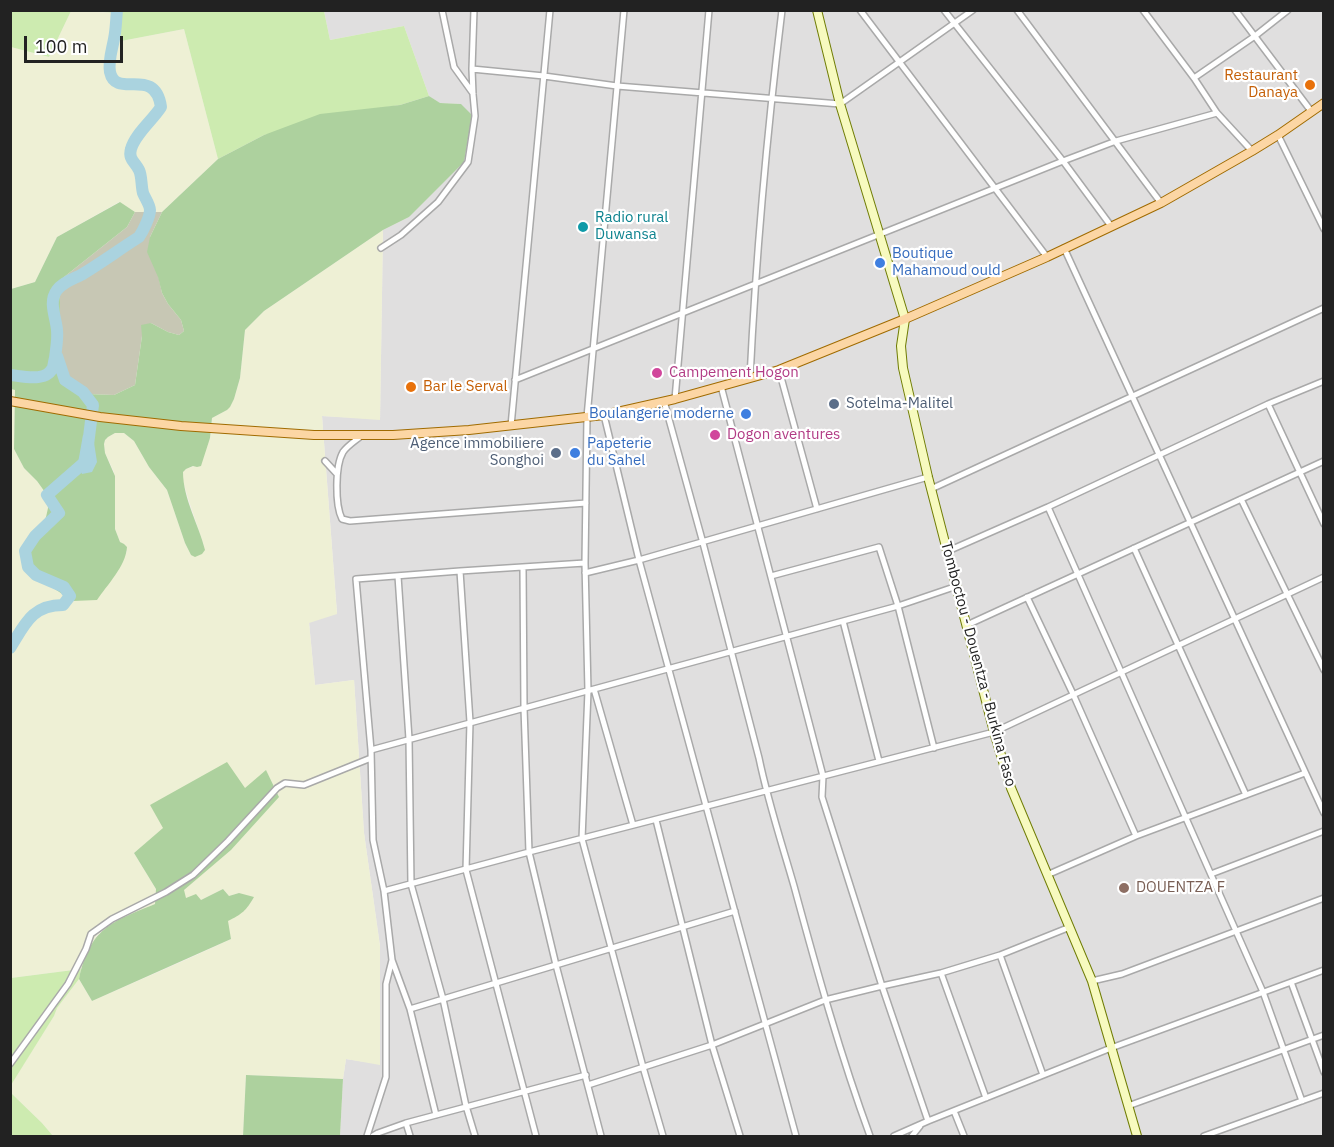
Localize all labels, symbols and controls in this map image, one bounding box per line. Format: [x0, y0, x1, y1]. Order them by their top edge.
scale bar [27, 24, 126, 62]
text: 100 m [35, 35, 87, 58]
place label: Restaurant Danaya [1224, 67, 1298, 102]
marker: Restaurant Danaya [1303, 78, 1317, 92]
place label: Radio rural Duwansa [595, 209, 668, 244]
marker: Radio rural Duwansa [576, 220, 590, 234]
place label: Boutique Mahamoud ould [892, 245, 1001, 280]
marker: Boutique Mahamoud ould [873, 256, 887, 270]
place label: Campement Hogon [669, 364, 799, 382]
marker: Campement Hogon [650, 366, 664, 380]
place label: Bar le Serval [423, 378, 508, 396]
marker: Bar le Serval [404, 380, 418, 394]
place label: Sotelma-Malitel [846, 395, 953, 413]
marker: Sotelma-Malitel [827, 397, 841, 411]
place label: Boulangerie moderne [589, 405, 734, 423]
marker: Boulangerie moderne [739, 407, 753, 421]
place label: Dogon aventures [727, 426, 840, 444]
marker: Dogon aventures [708, 428, 722, 442]
place label: Agence immobiliere Songhoi [410, 435, 544, 470]
place label: Papeterie du Sahel [587, 435, 652, 470]
marker: Agence immobiliere Songhoi [549, 446, 563, 460]
marker: Papeterie du Sahel [568, 446, 582, 460]
street label: Tomboctou - Douentza - Burkina Faso [937, 539, 1019, 789]
place label: DOUENTZA F [1136, 879, 1225, 897]
marker: DOUENTZA F [1117, 881, 1131, 895]

